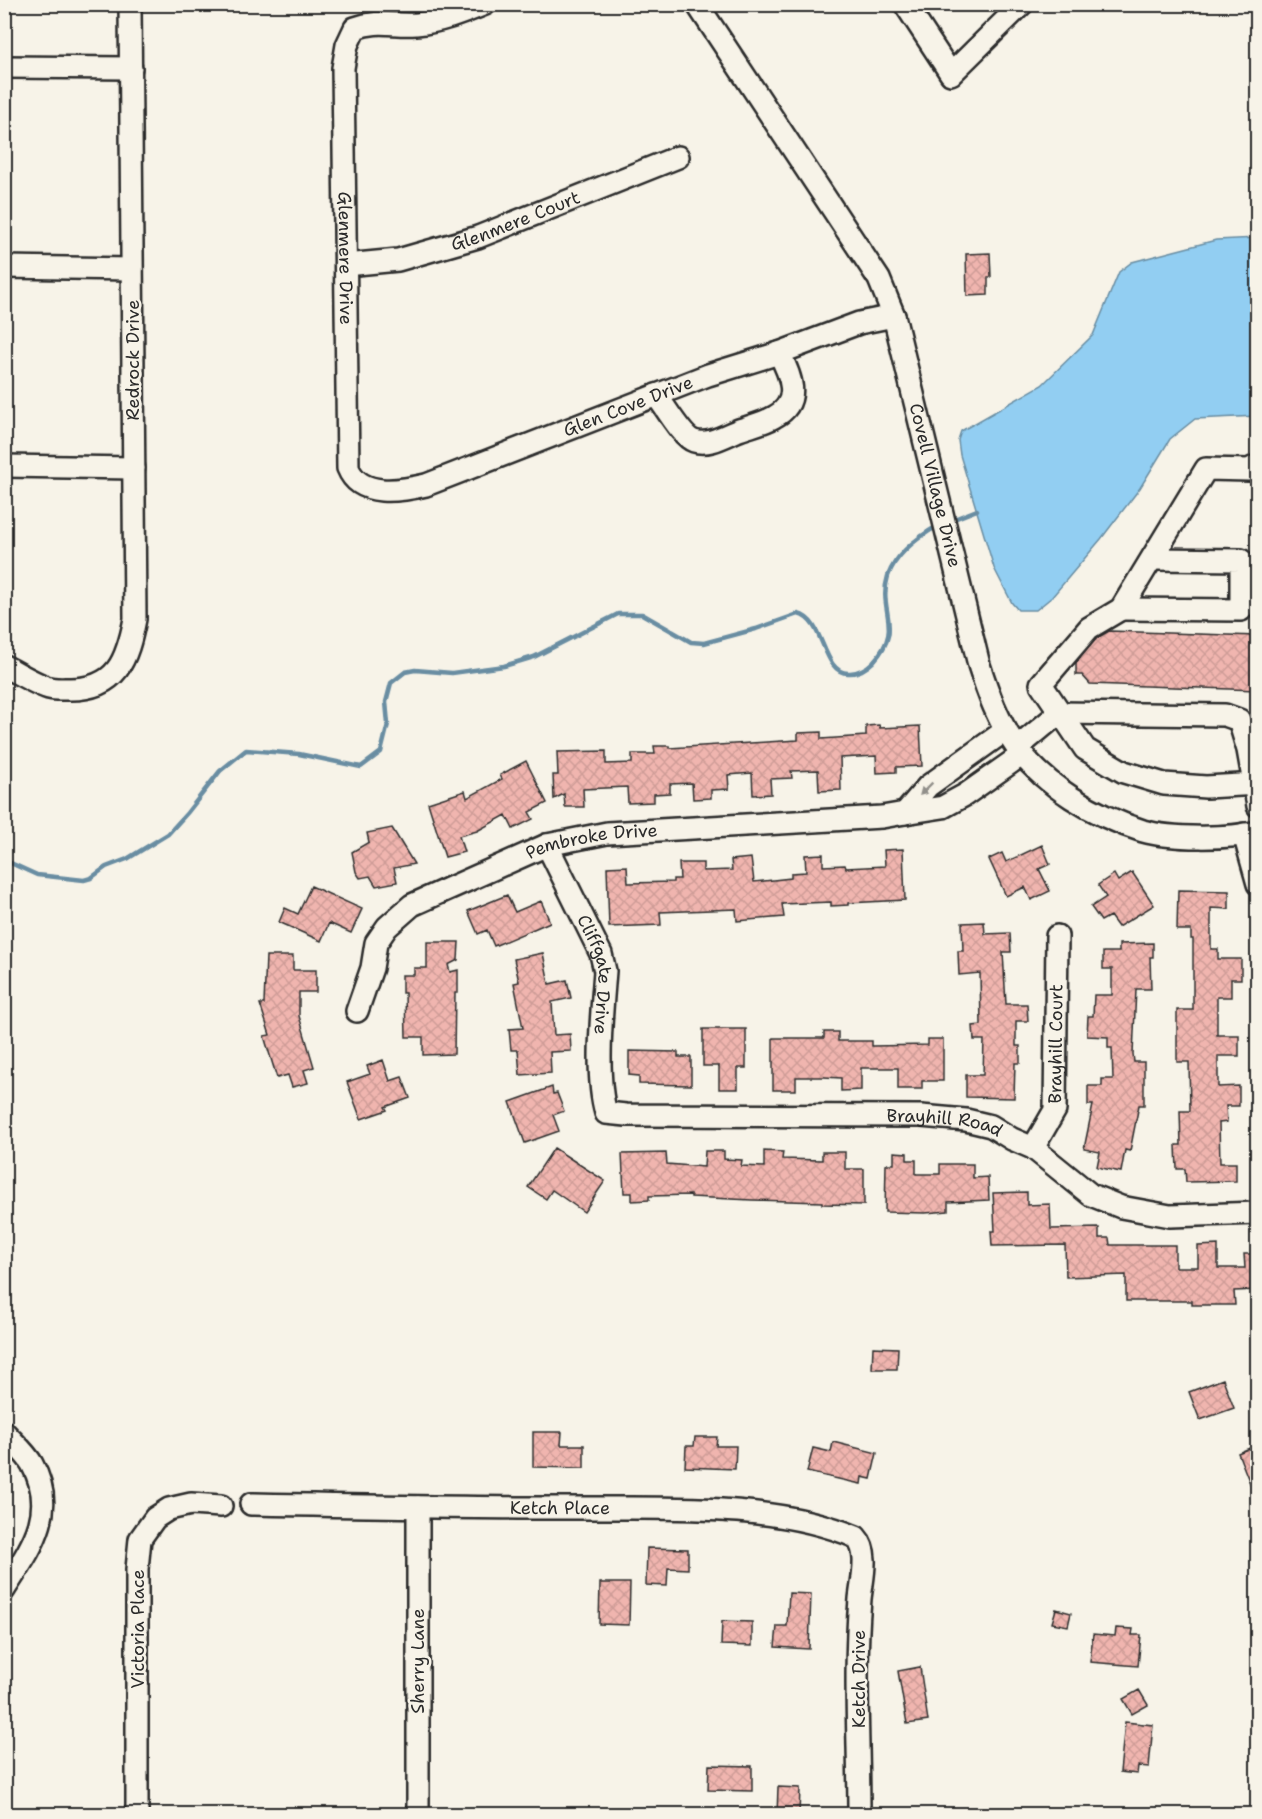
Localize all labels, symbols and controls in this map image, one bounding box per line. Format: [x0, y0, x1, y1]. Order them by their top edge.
street label: Glenmere Court [448, 185, 584, 256]
street label: Glenmere Drive [333, 191, 358, 325]
street label: Redrock Drive [121, 299, 145, 421]
street label: Glen Cove Drive [560, 370, 696, 442]
street label: Covell Village Drive [904, 401, 967, 570]
one-way arrow [919, 782, 933, 796]
street label: Pembroke Drive [522, 818, 658, 865]
street label: Cliffgate Drive [571, 911, 618, 1035]
street label: Brayhill Court [1043, 984, 1068, 1104]
street label: Brayhill Road [886, 1104, 1007, 1142]
street label: Ketch Place [510, 1496, 610, 1520]
street label: Victoria Place [126, 1569, 150, 1689]
street label: Sherry Lane [406, 1608, 430, 1714]
street label: Ketch Drive [847, 1630, 871, 1728]

